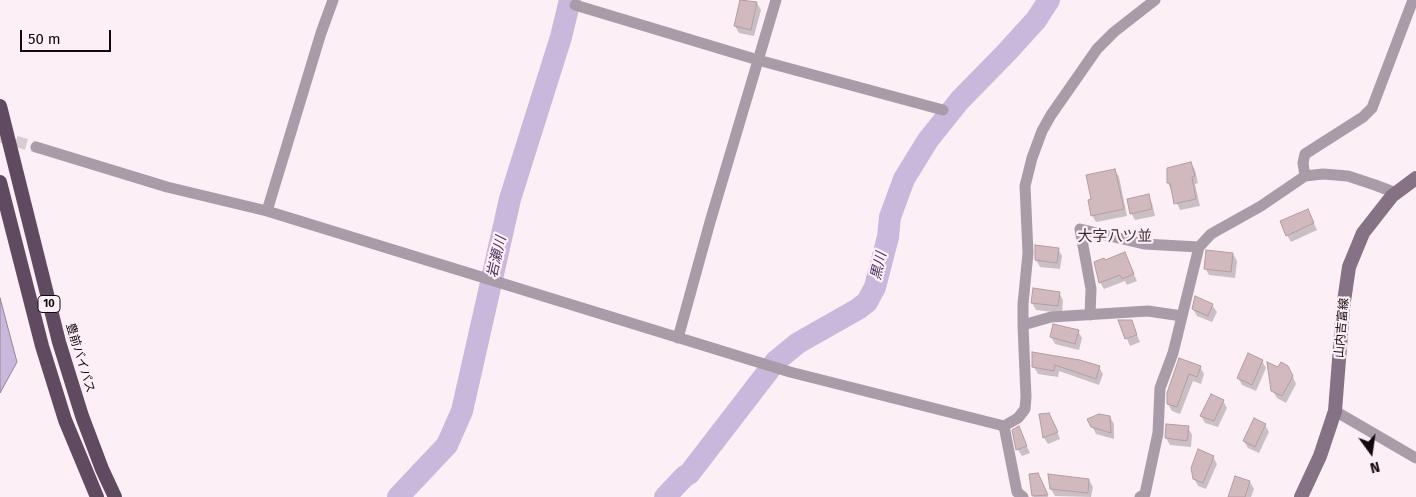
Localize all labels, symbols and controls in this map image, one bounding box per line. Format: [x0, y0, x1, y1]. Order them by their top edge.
scale bar [22, 20, 114, 52]
text: 50 m [28, 30, 61, 48]
district label: 大字八ツ並 [1078, 228, 1152, 246]
water label: 岩瀬川 [484, 235, 510, 279]
water label: 黒川 [868, 250, 890, 282]
road number: 10 [38, 296, 60, 312]
street label: 山内吉富線 [1332, 297, 1352, 359]
street label: 豊前バイパス [63, 321, 97, 395]
north arrow [1346, 427, 1396, 477]
text: N [1368, 458, 1381, 476]

